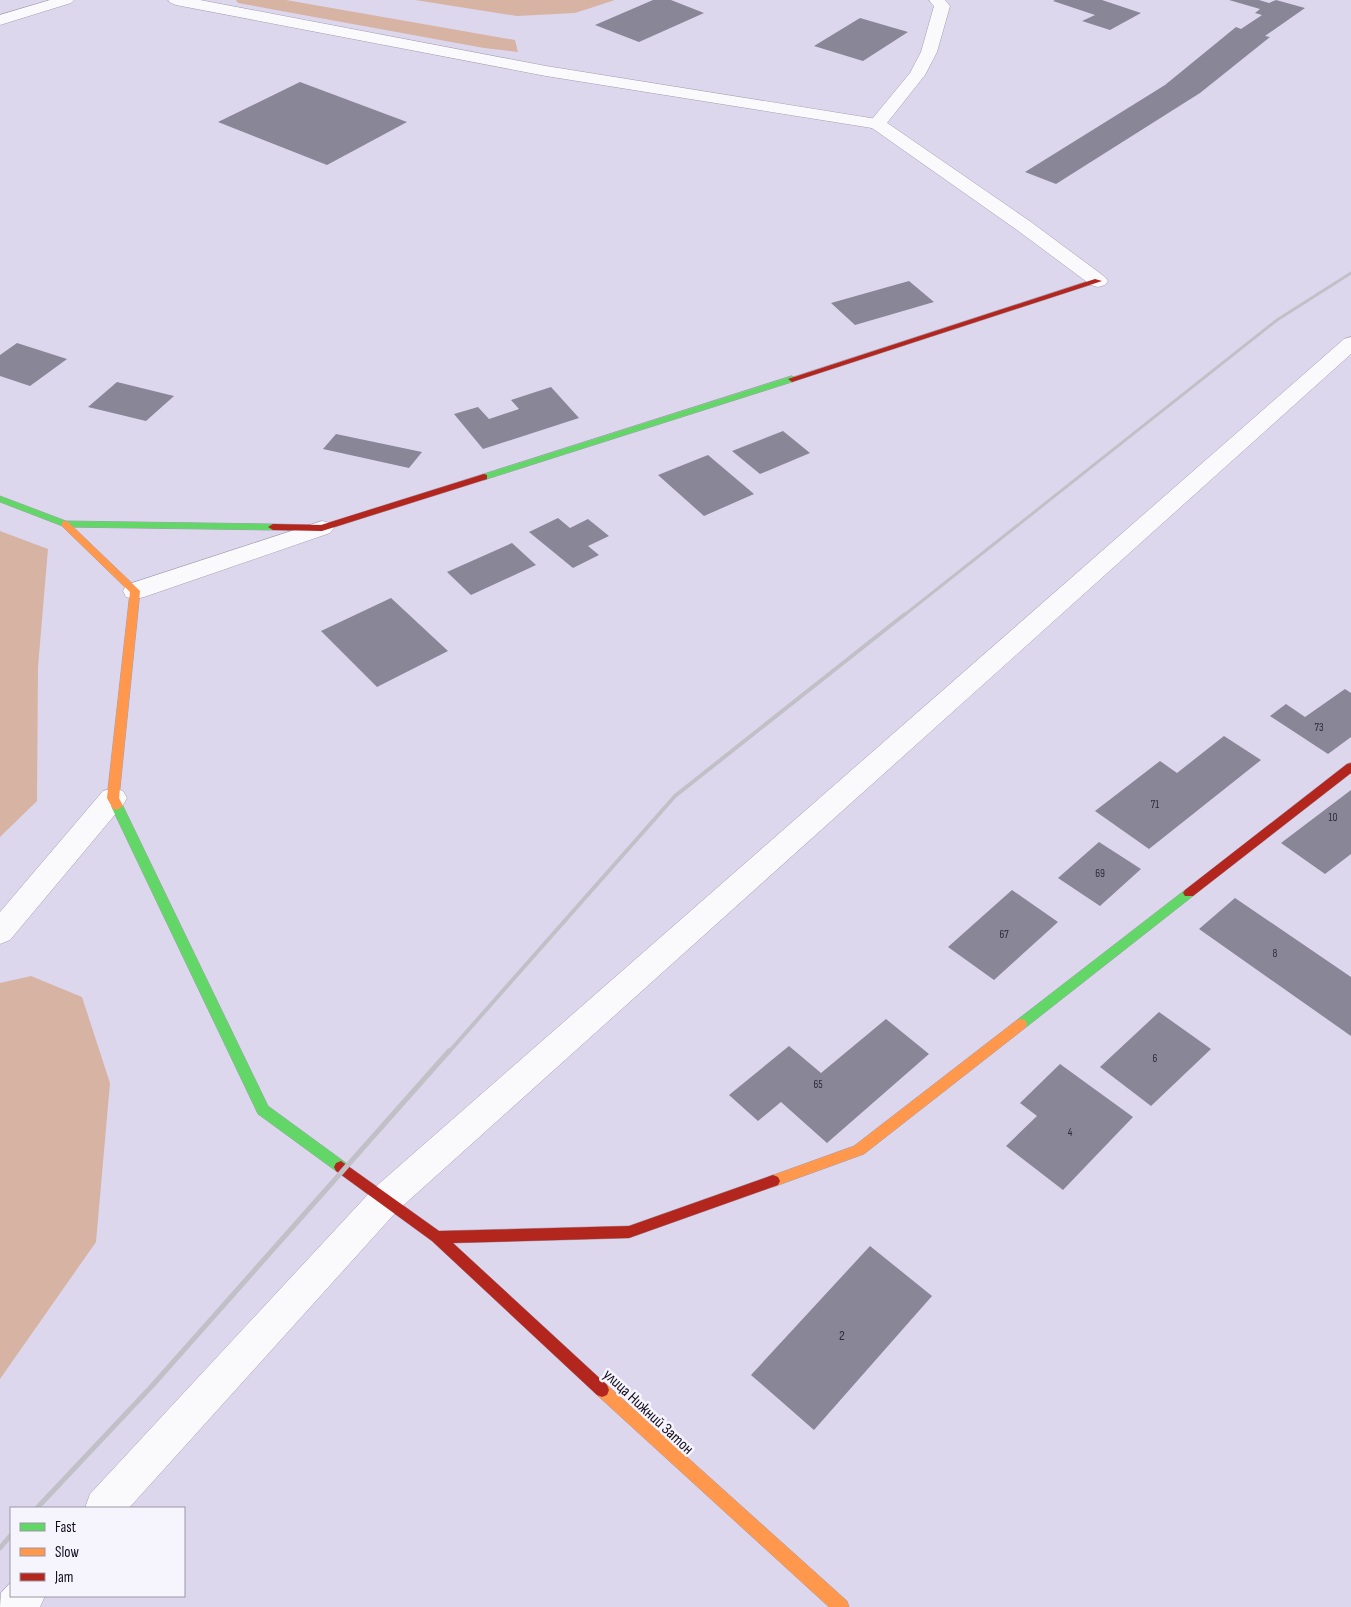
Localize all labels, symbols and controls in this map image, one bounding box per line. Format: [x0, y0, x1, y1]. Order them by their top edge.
house number: 73 [1314, 721, 1324, 734]
house number: 71 [1151, 798, 1159, 811]
house number: 10 [1329, 811, 1337, 824]
house number: 69 [1095, 867, 1105, 880]
house number: 67 [999, 928, 1009, 941]
house number: 8 [1273, 947, 1278, 960]
house number: 6 [1153, 1052, 1158, 1065]
house number: 65 [813, 1078, 823, 1091]
house number: 4 [1068, 1126, 1073, 1139]
house number: 2 [839, 1327, 845, 1344]
street label: улица Нижний Затон [599, 1365, 697, 1459]
legend [10, 1507, 185, 1597]
text: Fast [55, 1518, 77, 1537]
text: Slow [55, 1543, 79, 1562]
text: Jam [54, 1568, 73, 1587]

